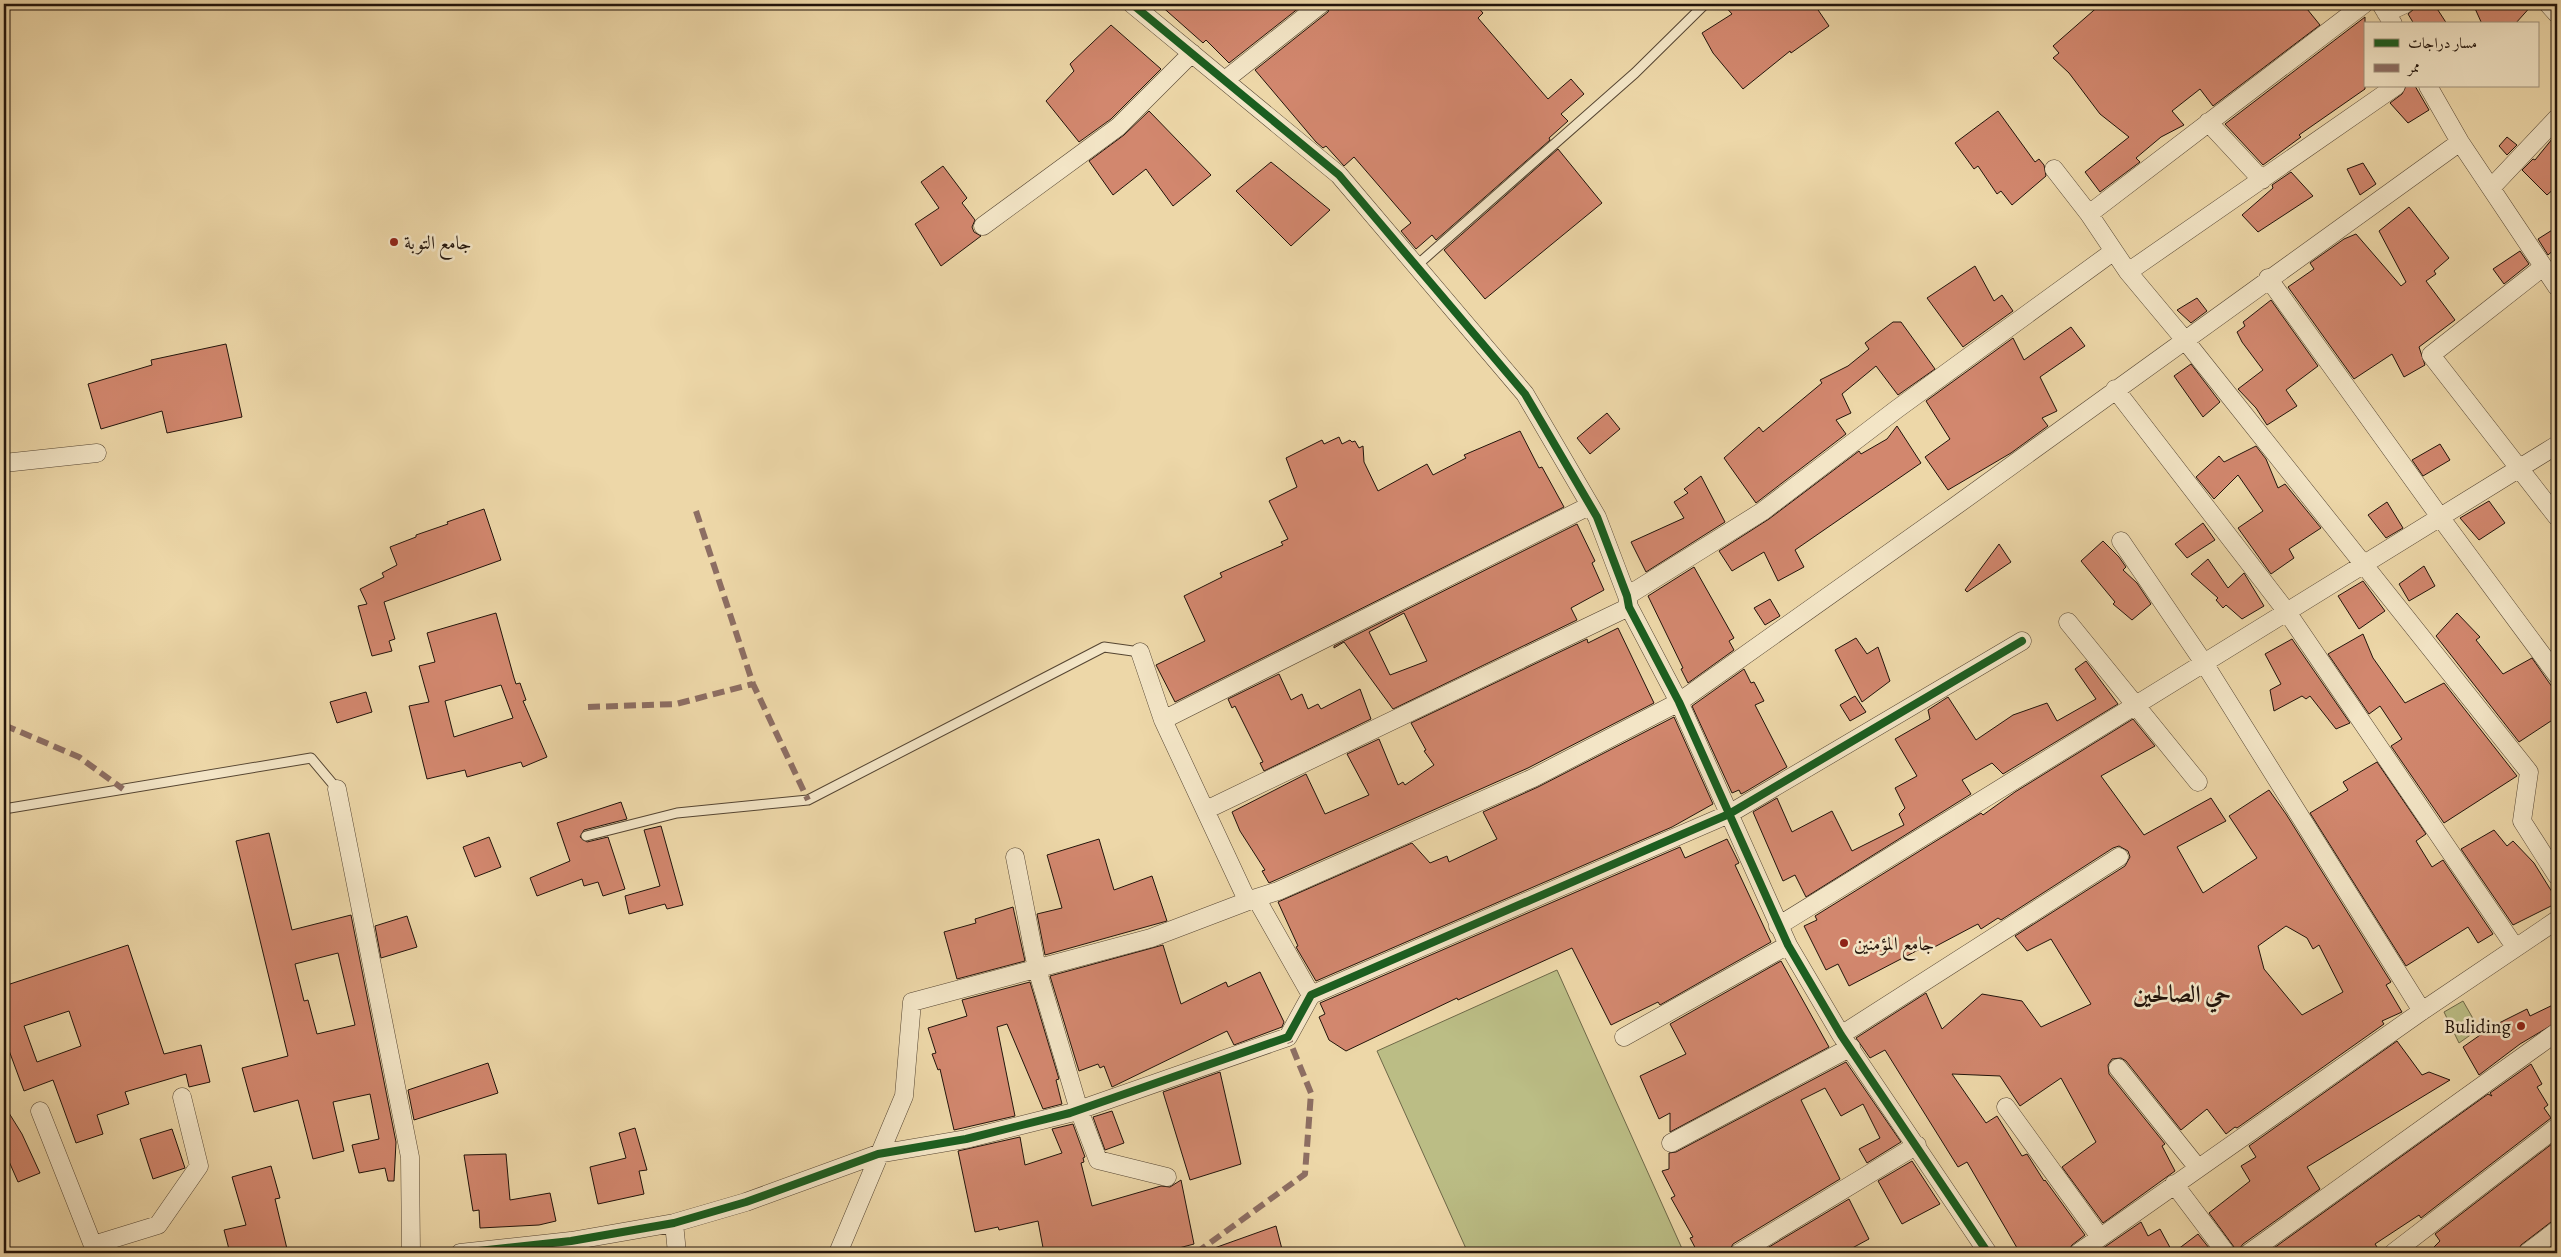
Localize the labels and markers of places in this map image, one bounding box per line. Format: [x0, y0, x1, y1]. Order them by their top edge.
place label: جامع التوبة [404, 230, 471, 260]
marker: جامع التوبة [388, 236, 400, 248]
place label: جامع المؤمنين [1854, 931, 1934, 961]
marker: جامع المؤمنين [1838, 937, 1850, 949]
place label: Buliding [2444, 1014, 2511, 1040]
marker: Buliding [2515, 1020, 2527, 1032]

